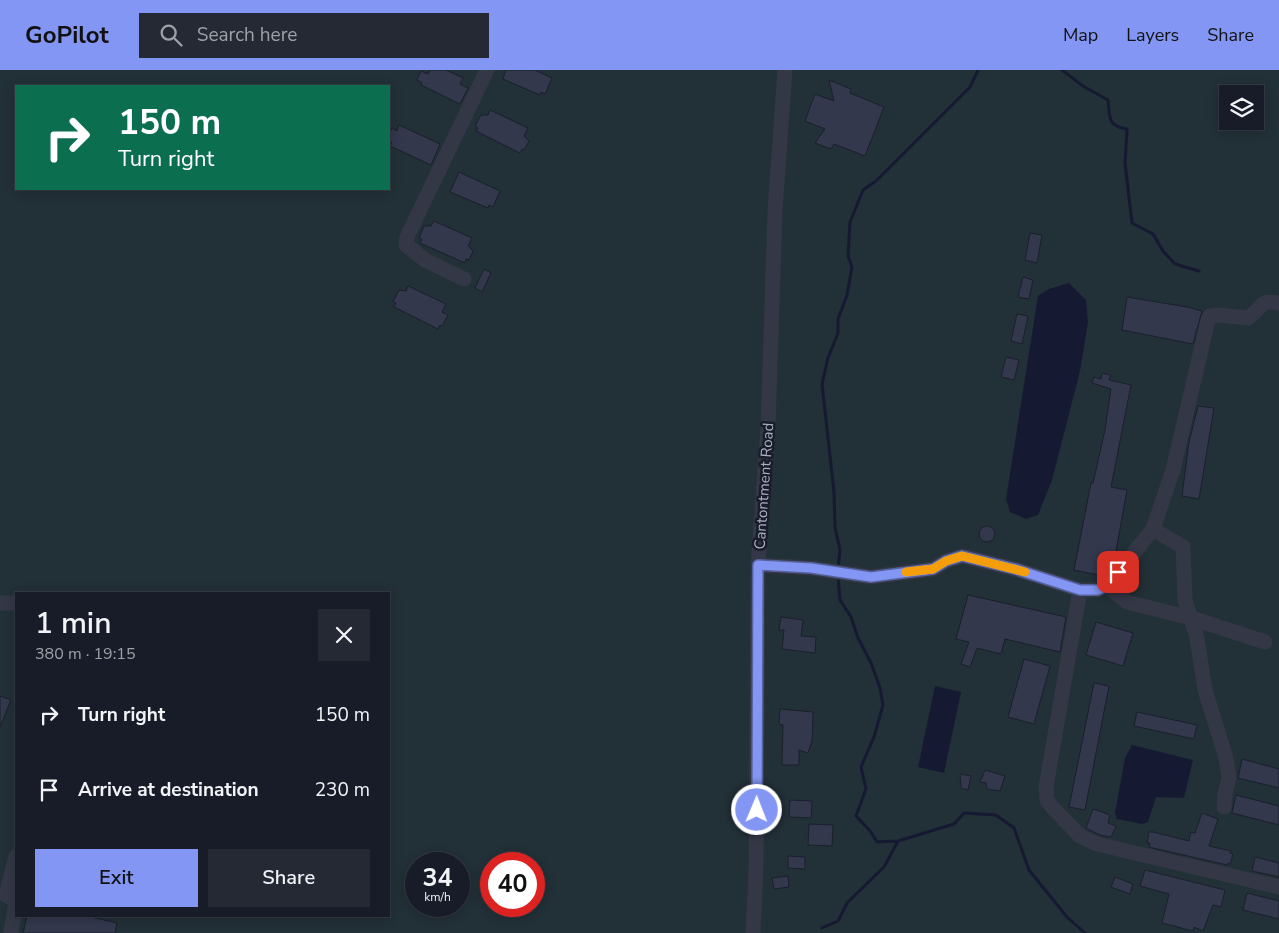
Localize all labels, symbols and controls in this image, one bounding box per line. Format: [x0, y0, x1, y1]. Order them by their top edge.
search box [139, 13, 489, 58]
text: GoPilot [25, 19, 109, 51]
icon: search [157, 21, 185, 49]
text: Search here [197, 22, 297, 48]
text: Map [1063, 23, 1098, 47]
text: Layers [1126, 23, 1179, 47]
text: Share [1207, 23, 1254, 47]
map controls [1219, 85, 1264, 130]
button: layers [1219, 85, 1264, 130]
text: 150 m [118, 99, 221, 146]
icon: right [35, 105, 100, 170]
text: Turn right [118, 144, 214, 174]
street label: Cantontment Road [750, 422, 778, 550]
pin [1097, 551, 1139, 593]
icon: arrive [1104, 558, 1132, 586]
text: 1 min [35, 603, 111, 644]
button: close [318, 609, 370, 661]
text: 380 m · 19:15 [35, 643, 136, 665]
icon: right [35, 701, 63, 729]
text: Turn right [78, 702, 165, 728]
text: 150 m [315, 702, 370, 728]
icon: arrive [35, 776, 63, 804]
text: Arrive at destination [78, 777, 259, 803]
text: 230 m [315, 777, 370, 803]
position arrow [730, 783, 782, 835]
button: Exit [35, 849, 198, 907]
button: Share [208, 849, 370, 907]
speed limit sign: 40 [480, 852, 545, 917]
text: 34 [422, 861, 453, 895]
text: km/h [424, 889, 451, 905]

